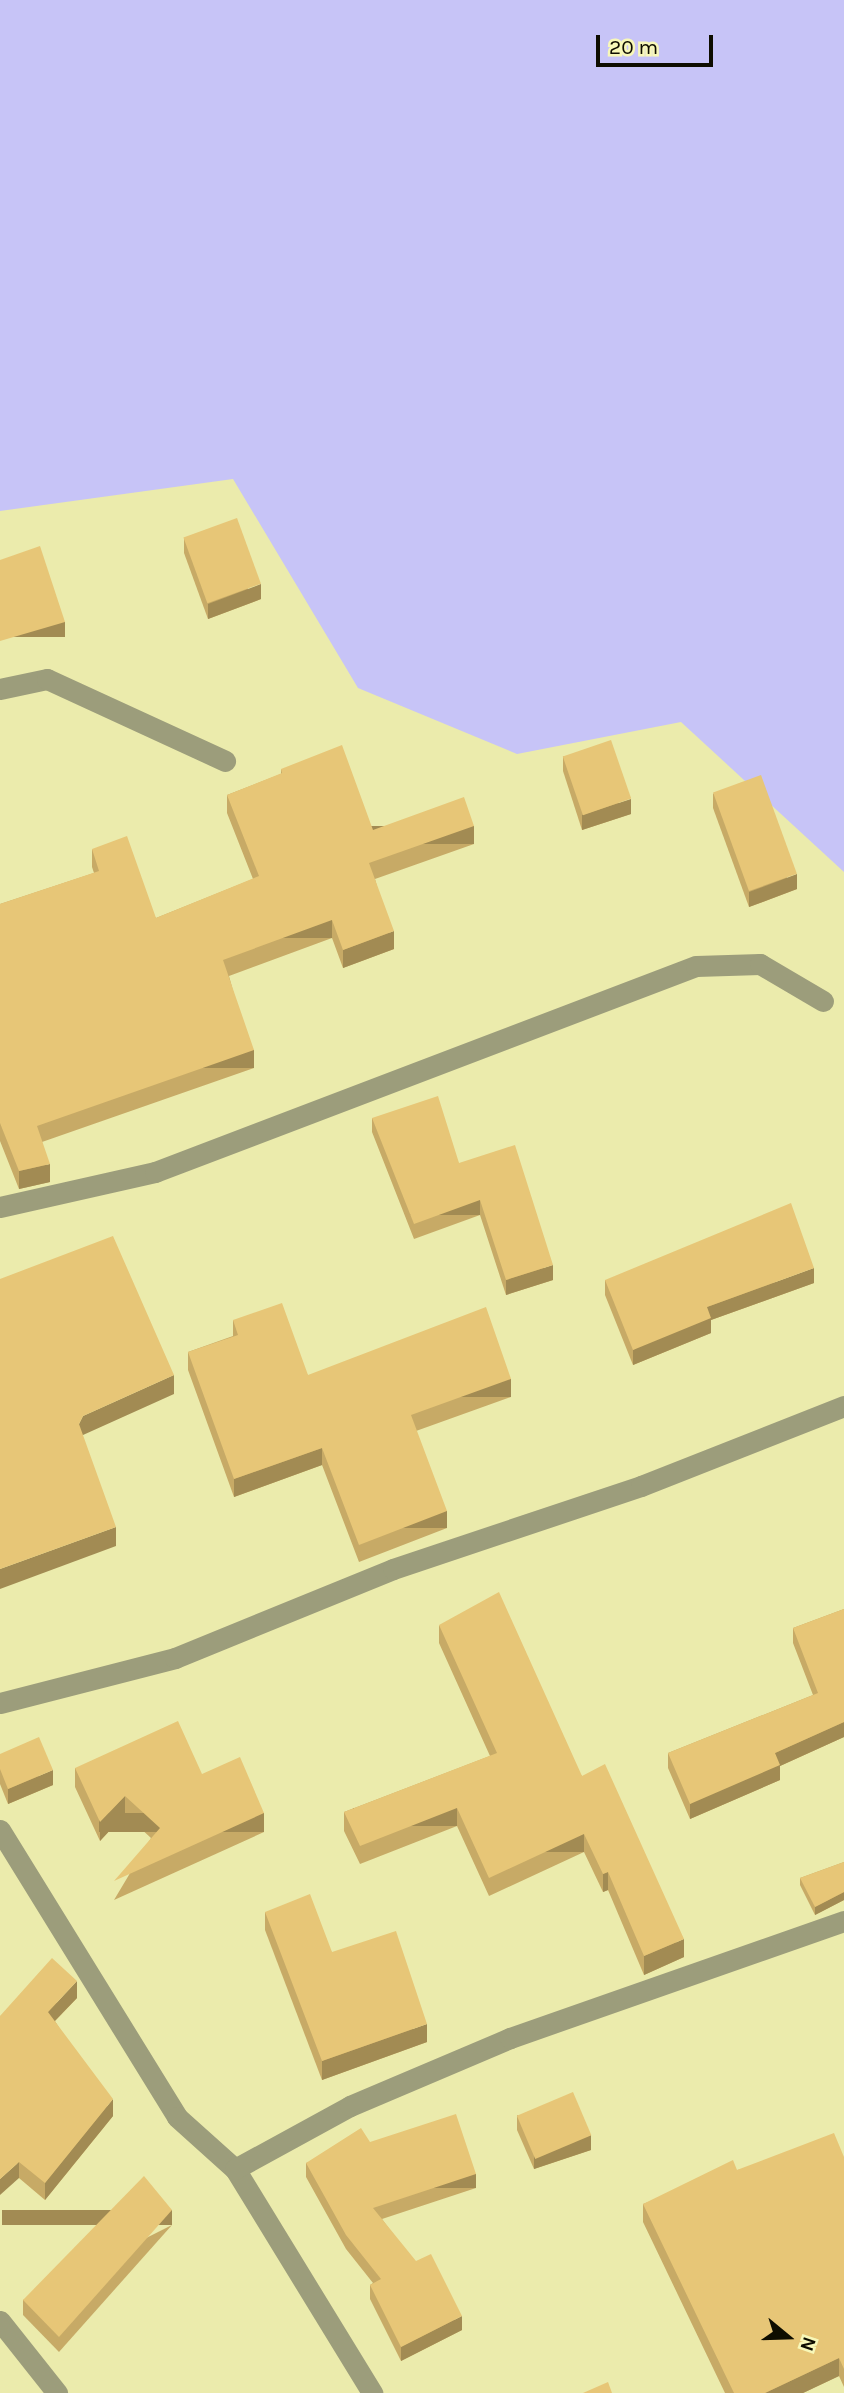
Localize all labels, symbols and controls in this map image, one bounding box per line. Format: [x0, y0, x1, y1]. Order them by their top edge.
scale bar [599, 21, 716, 65]
text: 20 m [609, 35, 658, 59]
north arrow [753, 2302, 823, 2372]
text: N [795, 2334, 820, 2354]

